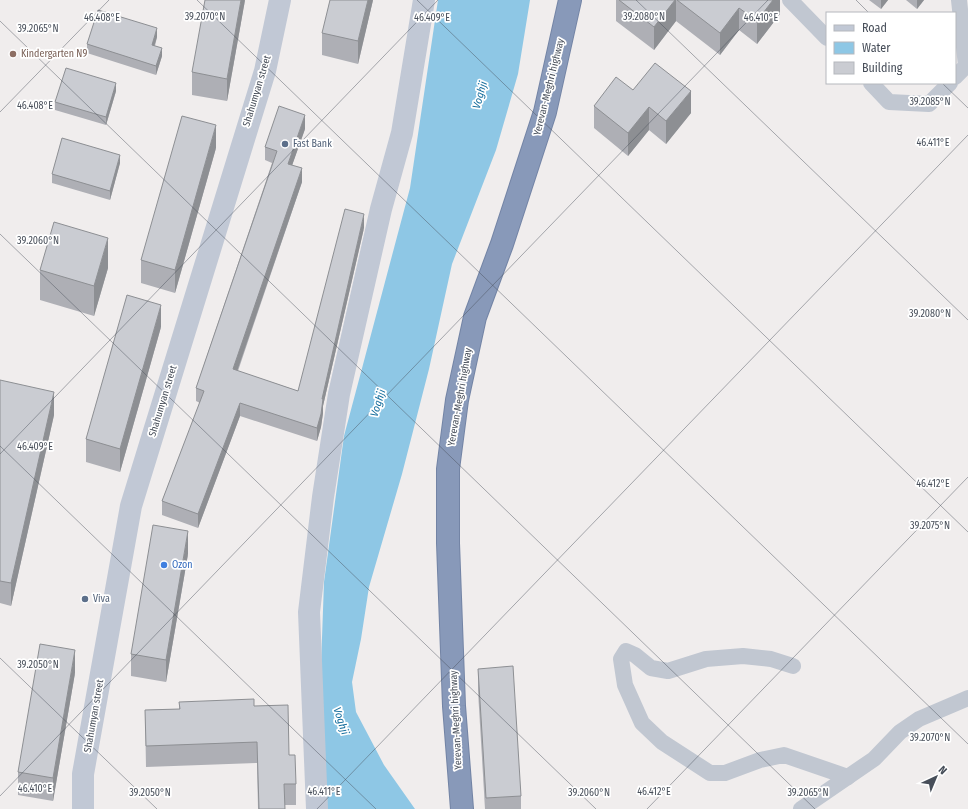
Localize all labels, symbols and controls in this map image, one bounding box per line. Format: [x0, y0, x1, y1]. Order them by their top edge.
text: 39.2070°N [185, 11, 225, 23]
text: 39.2080°N [623, 11, 665, 23]
text: 46.408°E [84, 12, 120, 24]
text: 46.409°E [414, 12, 450, 24]
text: 46.410°E [744, 12, 778, 24]
legend [826, 12, 956, 84]
text: Road [862, 21, 887, 35]
text: 39.2065°N [17, 23, 59, 35]
street label: Yerevan-Meghri highway [531, 37, 567, 137]
text: Water [862, 41, 891, 55]
place label: Kindergarten N9 [21, 48, 87, 60]
marker: Kindergarten N9 [8, 49, 18, 59]
street label: Shahumyan street [240, 53, 274, 128]
text: Building [862, 61, 903, 75]
water label: Voghji [470, 79, 490, 110]
text: 39.2085°N [909, 96, 951, 108]
text: 46.408°E [17, 100, 53, 112]
text: 46.411°E [917, 137, 950, 149]
place label: Fast Bank [293, 138, 332, 150]
marker: Fast Bank [280, 139, 290, 149]
text: 39.2060°N [17, 235, 59, 247]
text: 39.2080°N [909, 308, 951, 320]
street label: Yerevan-Meghri highway [445, 346, 475, 447]
street label: Shahumyan street [146, 363, 180, 438]
water label: Voghji [368, 387, 388, 418]
text: 46.409°E [17, 441, 53, 453]
text: 46.412°E [916, 478, 950, 490]
text: 39.2075°N [910, 520, 950, 532]
place label: Ozon [172, 559, 193, 571]
marker: Ozon [159, 560, 169, 570]
place label: Viva [93, 593, 110, 605]
marker: Viva [80, 594, 90, 604]
text: 39.2050°N [17, 659, 59, 671]
street label: Yerevan-Meghri highway [447, 670, 465, 770]
street label: Shahumyan street [82, 678, 106, 753]
water label: Voghji [330, 706, 352, 737]
text: 39.2070°N [910, 732, 950, 744]
north arrow [916, 757, 956, 797]
text: N [936, 763, 949, 777]
text: 46.410°E [18, 783, 52, 795]
text: 46.411°E [308, 786, 341, 798]
text: 46.412°E [637, 786, 671, 798]
text: 39.2050°N [129, 787, 171, 799]
text: 39.2060°N [568, 787, 610, 799]
text: 39.2065°N [787, 787, 829, 799]

